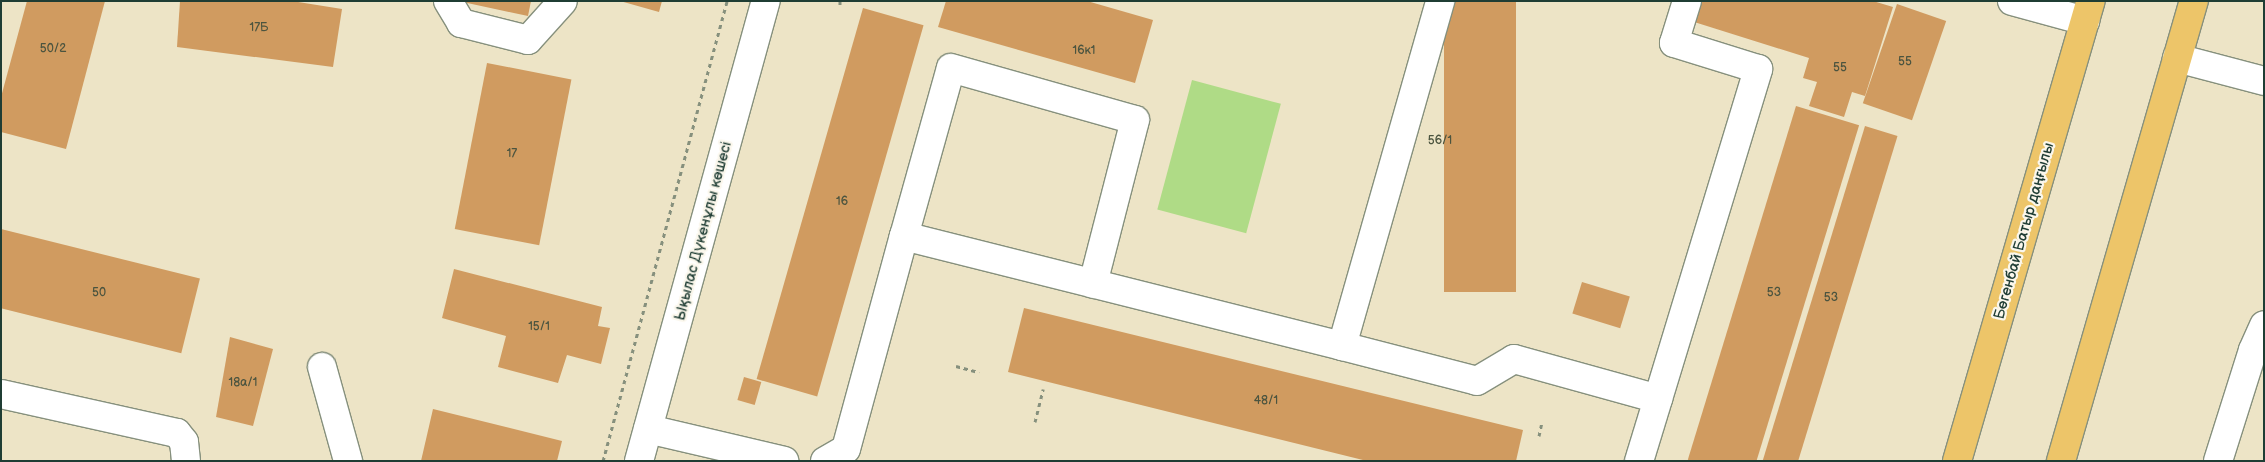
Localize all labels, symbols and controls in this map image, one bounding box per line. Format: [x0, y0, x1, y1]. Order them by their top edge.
house number: 17Б [250, 21, 268, 35]
house number: 50/2 [40, 42, 66, 56]
house number: 16к1 [1072, 44, 1096, 58]
house number: 55 [1898, 55, 1912, 69]
house number: 55 [1833, 61, 1847, 75]
house number: 56/1 [1428, 134, 1452, 148]
street label: Ықылас Дүкенұлы көшесі [670, 140, 736, 322]
street label: Бөгенбай Батыр даңғылы [1990, 141, 2058, 321]
house number: 17 [507, 147, 517, 161]
house number: 16 [836, 195, 848, 209]
house number: 50 [92, 286, 106, 300]
house number: 53 [1767, 286, 1781, 300]
house number: 53 [1824, 291, 1838, 305]
house number: 15/1 [528, 320, 550, 334]
house number: 18а/1 [229, 376, 257, 390]
house number: 48/1 [1254, 394, 1278, 408]

